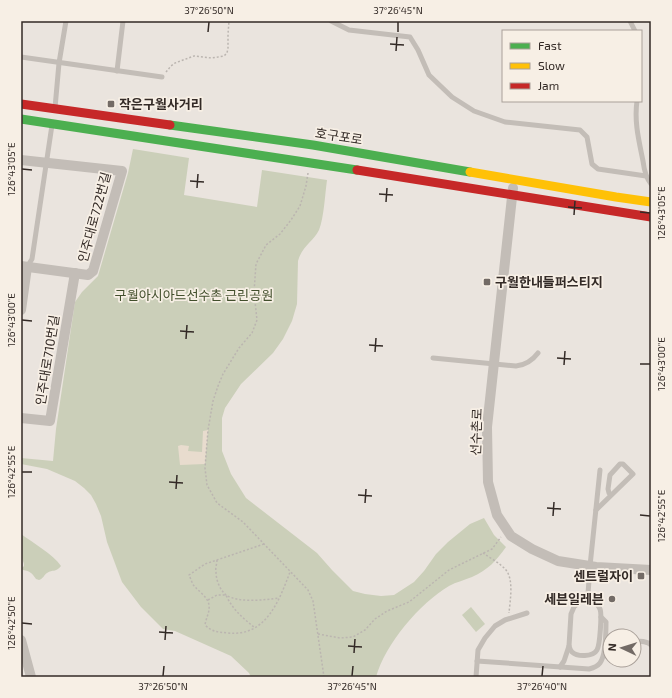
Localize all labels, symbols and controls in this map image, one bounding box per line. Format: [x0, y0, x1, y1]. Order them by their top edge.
text: 37°26'50"N [184, 4, 234, 16]
text: 37°26'45"N [373, 4, 423, 16]
legend [502, 30, 642, 102]
text: Fast [538, 38, 562, 52]
text: Slow [538, 58, 565, 72]
text: Jam [538, 78, 559, 92]
place label: 작은구월사거리 [119, 96, 203, 112]
marker: 작은구월사거리 [106, 99, 116, 109]
street label: 호구포로 [314, 124, 364, 148]
text: 126°43'05"E [5, 142, 17, 196]
street label: 인주대로722번길 [74, 170, 114, 264]
text: 126°43'05"E [655, 186, 667, 240]
place label: 구월한내들퍼스티지 [495, 274, 603, 290]
marker: 구월한내들퍼스티지 [482, 277, 492, 287]
park label: 구월아시아드선수촌 근린공원 [115, 287, 273, 303]
text: 126°43'00"E [5, 293, 17, 347]
street label: 인주대로710번길 [32, 314, 62, 406]
text: 126°43'00"E [655, 337, 667, 391]
street label: 선수촌로 [467, 408, 485, 456]
text: 126°42'55"E [5, 445, 17, 498]
text: 126°42'55"E [655, 489, 667, 542]
place label: 센트럴자이 [573, 568, 633, 584]
marker: 센트럴자이 [636, 571, 646, 581]
place label: 세븐일레븐 [544, 591, 604, 607]
marker: 세븐일레븐 [607, 594, 617, 604]
text: 126°42'50"E [5, 596, 17, 650]
north arrow [602, 628, 642, 668]
text: N [605, 643, 618, 652]
text: 37°26'50"N [138, 680, 188, 692]
text: 37°26'45"N [327, 680, 377, 692]
text: 37°26'40"N [517, 680, 567, 692]

